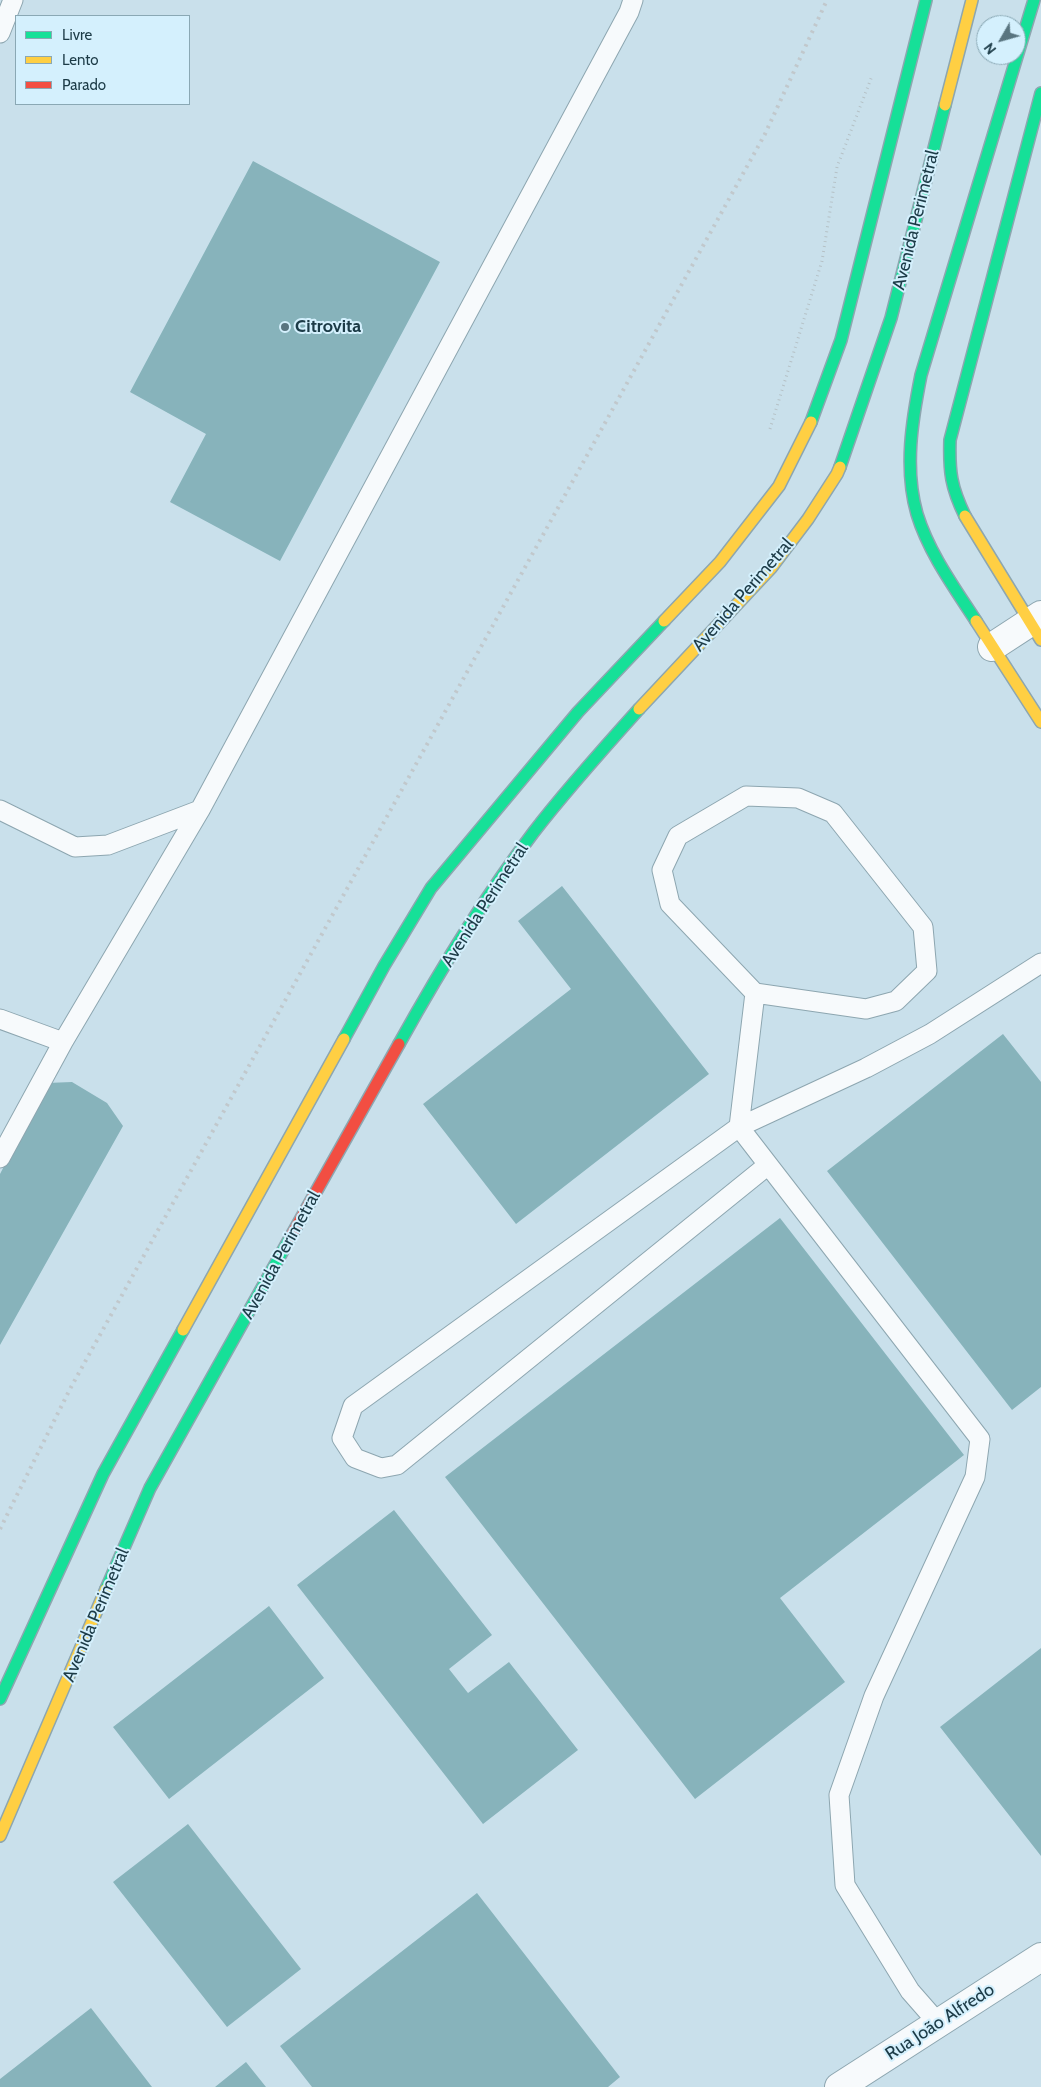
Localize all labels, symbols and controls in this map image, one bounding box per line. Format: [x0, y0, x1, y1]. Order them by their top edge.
legend [15, 15, 190, 105]
north arrow [976, 15, 1026, 65]
text: Livre [62, 26, 92, 44]
text: N [980, 39, 1000, 58]
text: Lento [62, 51, 99, 69]
text: Parado [62, 76, 106, 94]
street label: Avenida Perimetral [888, 148, 944, 292]
place label: Citrovita [295, 316, 361, 338]
marker: Citrovita [279, 321, 291, 333]
street label: Avenida Perimetral [688, 534, 798, 656]
street label: Avenida Perimetral [437, 839, 533, 971]
street label: Avenida Perimetral [237, 1187, 325, 1323]
street label: Avenida Perimetral [58, 1545, 134, 1685]
street label: Rua João Alfredo [882, 1979, 998, 2065]

